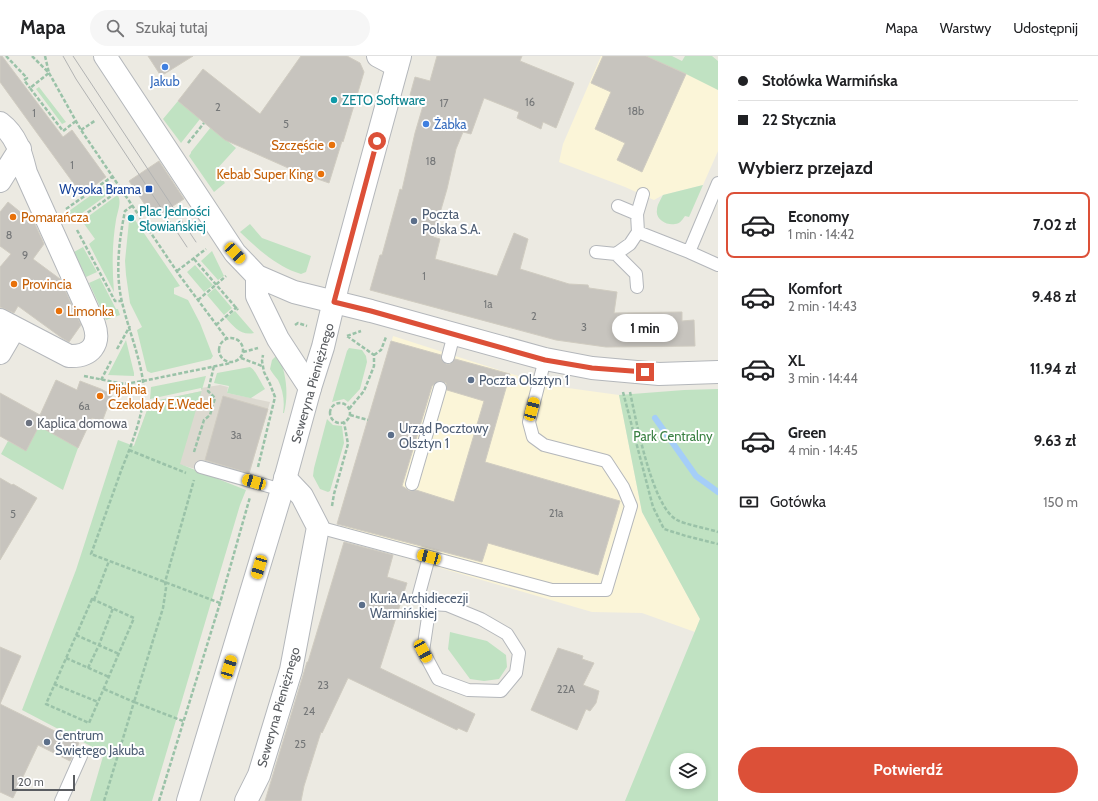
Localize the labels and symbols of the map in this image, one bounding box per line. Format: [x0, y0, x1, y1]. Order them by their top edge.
marker: Jakub [160, 62, 170, 72]
place label: Jakub [149, 73, 180, 89]
place label: ZETO Software [342, 92, 426, 108]
marker: ZETO Software [329, 95, 339, 105]
house number: 16 [525, 95, 535, 109]
house number: 17 [439, 96, 449, 110]
house number: 2 [215, 100, 221, 114]
house number: 18b [628, 104, 644, 118]
house number: 1 [32, 106, 36, 120]
place label: Żabka [434, 116, 467, 132]
house number: 5 [283, 117, 289, 131]
marker: Żabka [421, 119, 431, 129]
route start [368, 132, 386, 150]
place label: Szczęście [271, 137, 324, 153]
marker: Szczęście [327, 140, 337, 150]
house number: 18 [426, 154, 436, 168]
house number: 1 [70, 158, 74, 172]
place label: Kebab Super King [216, 166, 314, 182]
marker: Kebab Super King [316, 169, 326, 179]
place label: Wysoka Brama [59, 181, 142, 197]
marker: Wysoka Brama [144, 184, 154, 194]
place label: Plac Jedności Słowiańskiej [139, 203, 210, 235]
place label: Poczta Polska S.A. [422, 206, 481, 237]
place label: Pomarańcza [21, 209, 90, 225]
marker: Pomarańcza [8, 212, 18, 222]
marker: Plac Jedności Słowiańskiej [126, 213, 136, 223]
marker: Poczta Polska S.A. [409, 216, 419, 226]
house number: 8 [6, 228, 12, 242]
car [222, 240, 248, 266]
house number: 9 [22, 248, 28, 262]
house number: 1 [422, 269, 426, 283]
place label: Provincia [22, 276, 72, 292]
marker: Provincia [9, 279, 19, 289]
house number: 1a [484, 297, 493, 311]
place label: Limonka [67, 303, 115, 319]
marker: Limonka [54, 306, 64, 316]
house number: 2 [531, 309, 537, 323]
callout: 1 min [612, 314, 678, 342]
house number: 3 [581, 320, 587, 334]
street label: Seweryna Pieniężnego [287, 321, 337, 445]
route end [636, 363, 654, 381]
place label: Poczta Olsztyn 1 [479, 372, 569, 388]
marker: Poczta Olsztyn 1 [466, 375, 476, 385]
place label: Pijalnia Czekolady E.Wedel [108, 381, 212, 412]
marker: Pijalnia Czekolady E.Wedel [95, 391, 105, 401]
car [523, 396, 541, 422]
house number: 6a [78, 399, 90, 413]
place label: Kaplica domowa [37, 415, 128, 431]
marker: Kaplica domowa [24, 418, 34, 428]
place label: Urząd Pocztowy Olsztyn 1 [399, 420, 489, 451]
house number: 3a [230, 428, 242, 442]
park label: Park Centralny [633, 428, 713, 444]
marker: Urząd Pocztowy Olsztyn 1 [386, 430, 396, 440]
car [241, 473, 267, 491]
house number: 21a [549, 506, 564, 520]
house number: 5 [10, 507, 16, 521]
car [416, 548, 442, 566]
car [250, 554, 268, 580]
place label: Kuria Archidiecezji Warmińskiej [370, 590, 468, 622]
marker: Kuria Archidiecezji Warmińskiej [357, 600, 367, 610]
car [412, 638, 434, 664]
street label: Seweryna Pieniężnego [253, 645, 303, 769]
car [220, 654, 238, 680]
house number: 23 [317, 678, 329, 692]
house number: 22A [557, 682, 575, 696]
house number: 24 [303, 704, 316, 718]
place label: Centrum Świętego Jakuba [55, 727, 145, 758]
marker: Centrum Świętego Jakuba [42, 737, 52, 747]
house number: 25 [294, 737, 306, 751]
scale bar [12, 773, 75, 792]

